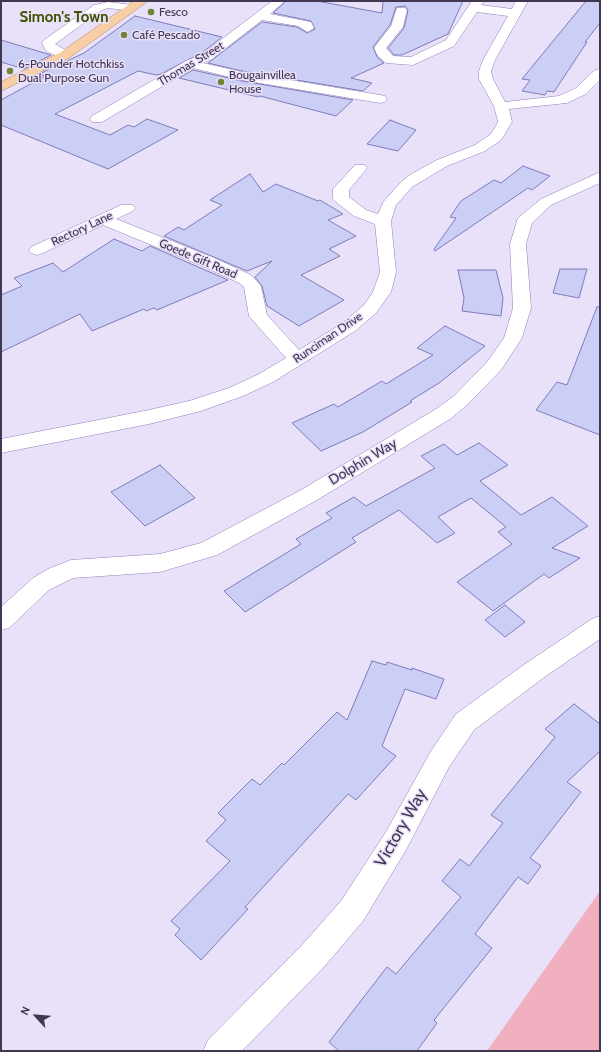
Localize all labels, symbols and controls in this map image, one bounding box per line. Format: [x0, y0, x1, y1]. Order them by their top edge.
place label: Fesco [159, 5, 188, 19]
marker: Fesco [146, 7, 156, 17]
district label: Simon's Town [20, 9, 108, 27]
place label: Café Pescado [132, 28, 200, 42]
marker: Café Pescado [119, 30, 129, 40]
street label: Thomas Street [155, 39, 227, 89]
place label: 6-Pounder Hotchkiss Dual Purpose Gun [18, 57, 124, 85]
marker: 6-Pounder Hotchkiss Dual Purpose Gun [5, 66, 15, 76]
place label: Bougainvillea House [229, 68, 296, 96]
marker: Bougainvillea House [216, 77, 226, 87]
street label: Rectory Lane [49, 208, 115, 250]
street label: Goede Gift Road [157, 236, 239, 282]
street label: Runciman Drive [291, 309, 365, 367]
street label: Dolphin Way [326, 435, 400, 489]
street label: Victory Way [370, 785, 432, 871]
north arrow [16, 996, 56, 1036]
text: N [17, 1004, 33, 1017]

